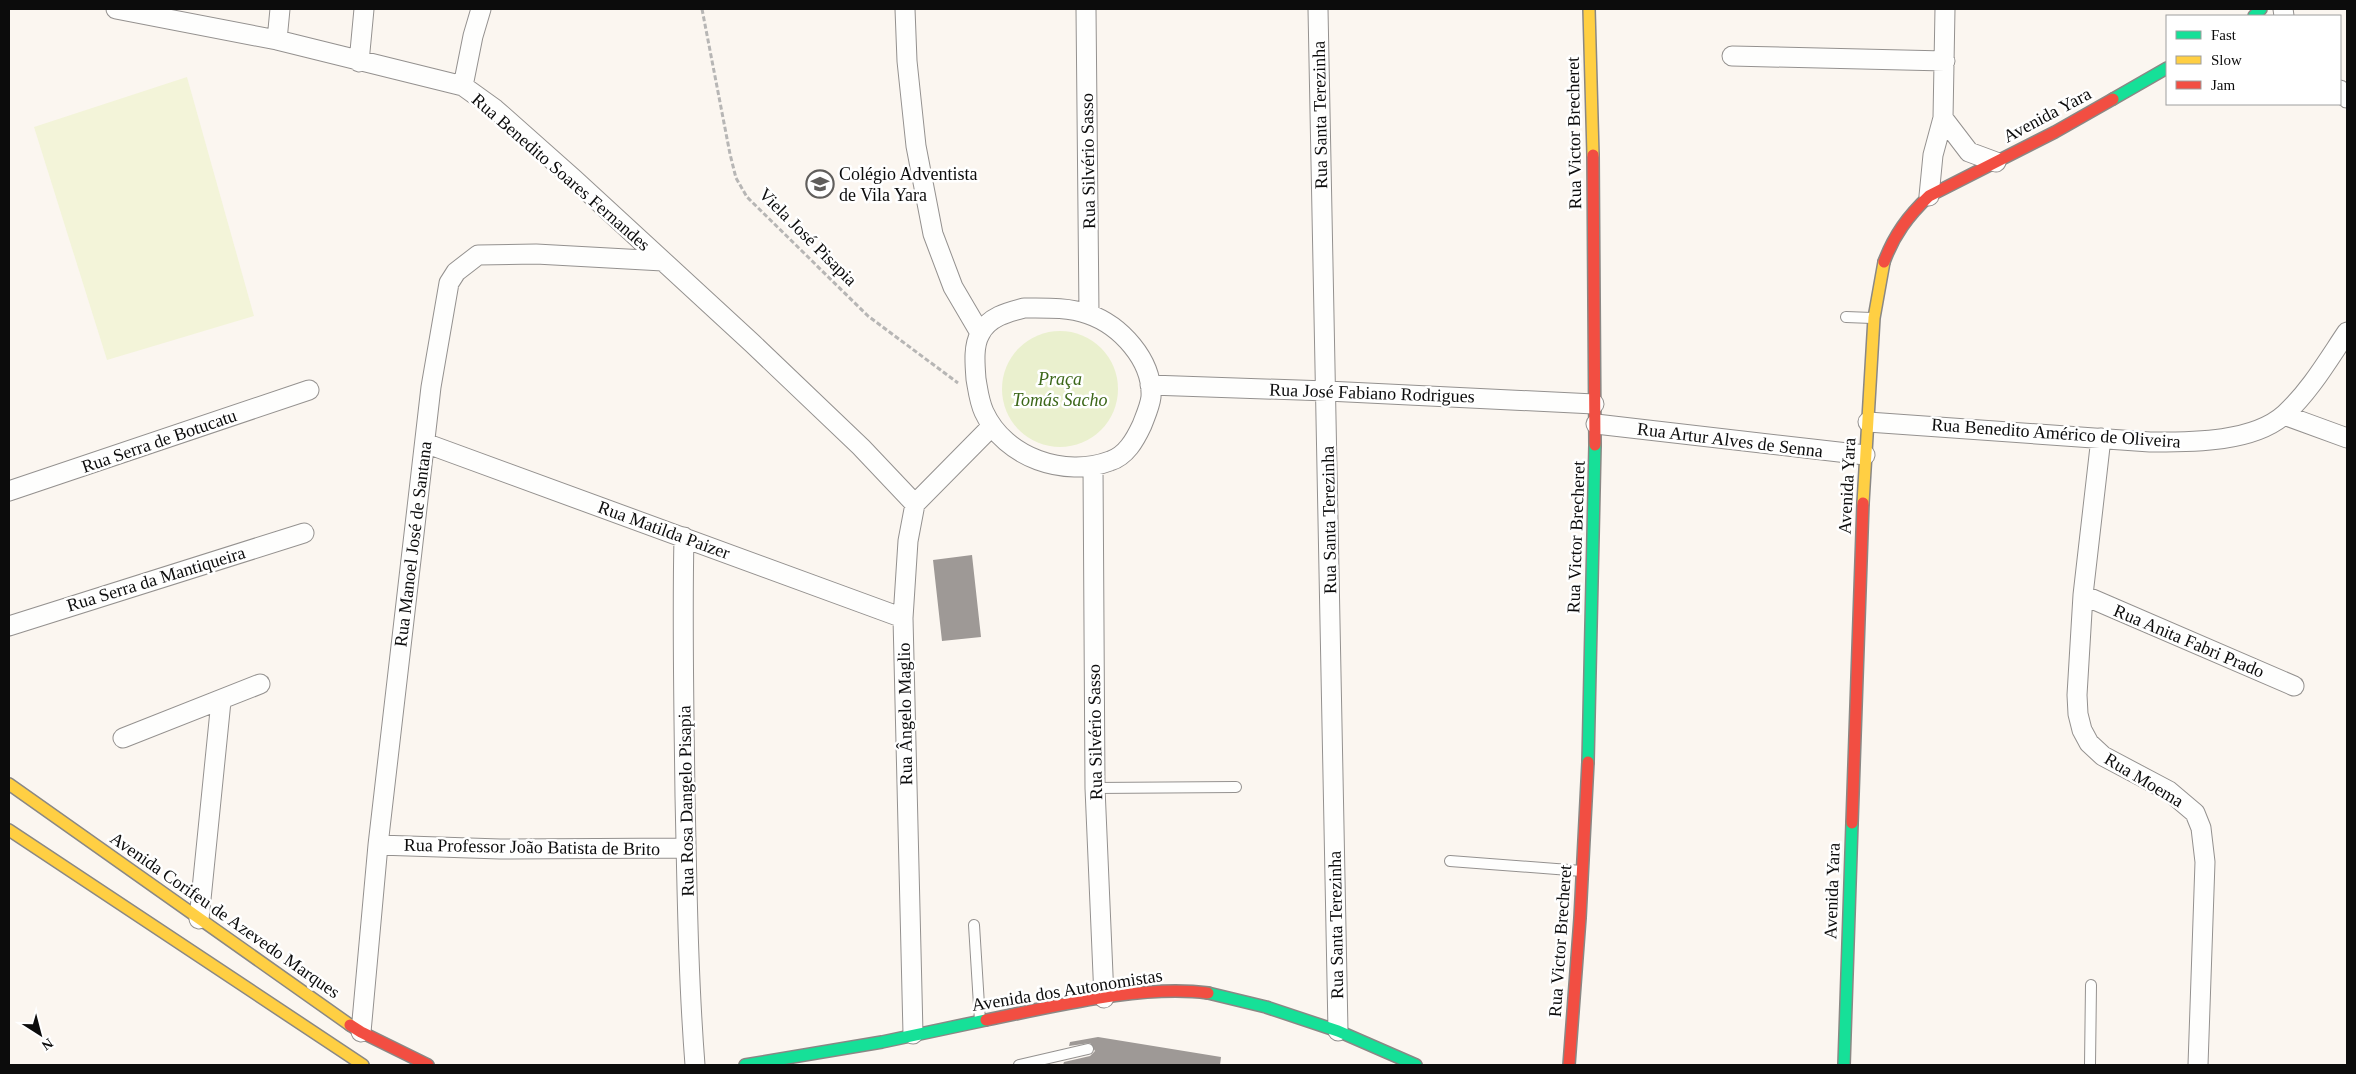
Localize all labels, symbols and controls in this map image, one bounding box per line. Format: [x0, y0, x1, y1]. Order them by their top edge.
legend [2166, 15, 2341, 105]
text: Fast [2211, 27, 2237, 43]
street label: Rua Santa Terezinha [1309, 41, 1331, 189]
text: Slow [2211, 52, 2242, 68]
street label: Rua Victor Brecheret [1563, 57, 1585, 209]
text: Jam [2211, 77, 2235, 93]
street label: Avenida Yara [2000, 83, 2094, 147]
street label: Rua Benedito Soares Fernandes [468, 89, 654, 255]
street label: Rua Silvério Sasso [1077, 93, 1099, 229]
place label: Colégio Adventista de Vila Yara [839, 164, 978, 205]
school or university icon: Colégio Adventista de Vila Yara [805, 169, 835, 199]
street label: Viela José Pisapia [755, 184, 861, 290]
park label: Praça Tomás Sacho [1013, 369, 1107, 410]
street label: Rua José Fabiano Rodrigues [1269, 379, 1475, 407]
street label: Rua Serra de Botucatu [79, 405, 239, 477]
street label: Rua Benedito Américo de Oliveira [1931, 414, 2181, 452]
street label: Rua Artur Alves de Senna [1636, 419, 1824, 461]
street label: Avenida Yara [1834, 437, 1860, 535]
street label: Rua Manoel José de Santana [390, 440, 436, 648]
street label: Rua Santa Terezinha [1318, 446, 1340, 594]
street label: Rua Victor Brecheret [1563, 460, 1589, 614]
street label: Rua Matilda Paizer [595, 497, 733, 563]
street label: Rua Serra da Mantiqueira [64, 542, 248, 616]
street label: Rua Anita Fabri Prado [2111, 600, 2267, 682]
street label: Rua Ângelo Maglio [893, 642, 916, 786]
street label: Rua Silvério Sasso [1084, 664, 1106, 800]
street label: Rua Rosa Dangelo Pisapia [674, 705, 698, 897]
street label: Rua Moema [2101, 749, 2187, 811]
street label: Avenida Corifeu de Azevedo Marques [106, 828, 344, 1002]
street label: Rua Professor João Batista de Brito [404, 835, 660, 859]
street label: Avenida Yara [1820, 842, 1844, 940]
street label: Rua Santa Terezinha [1325, 851, 1347, 999]
street label: Rua Victor Brecheret [1545, 864, 1575, 1018]
street label: Avenida dos Autonomistas [970, 965, 1164, 1015]
north arrow [15, 1009, 65, 1059]
text: N [39, 1035, 56, 1053]

